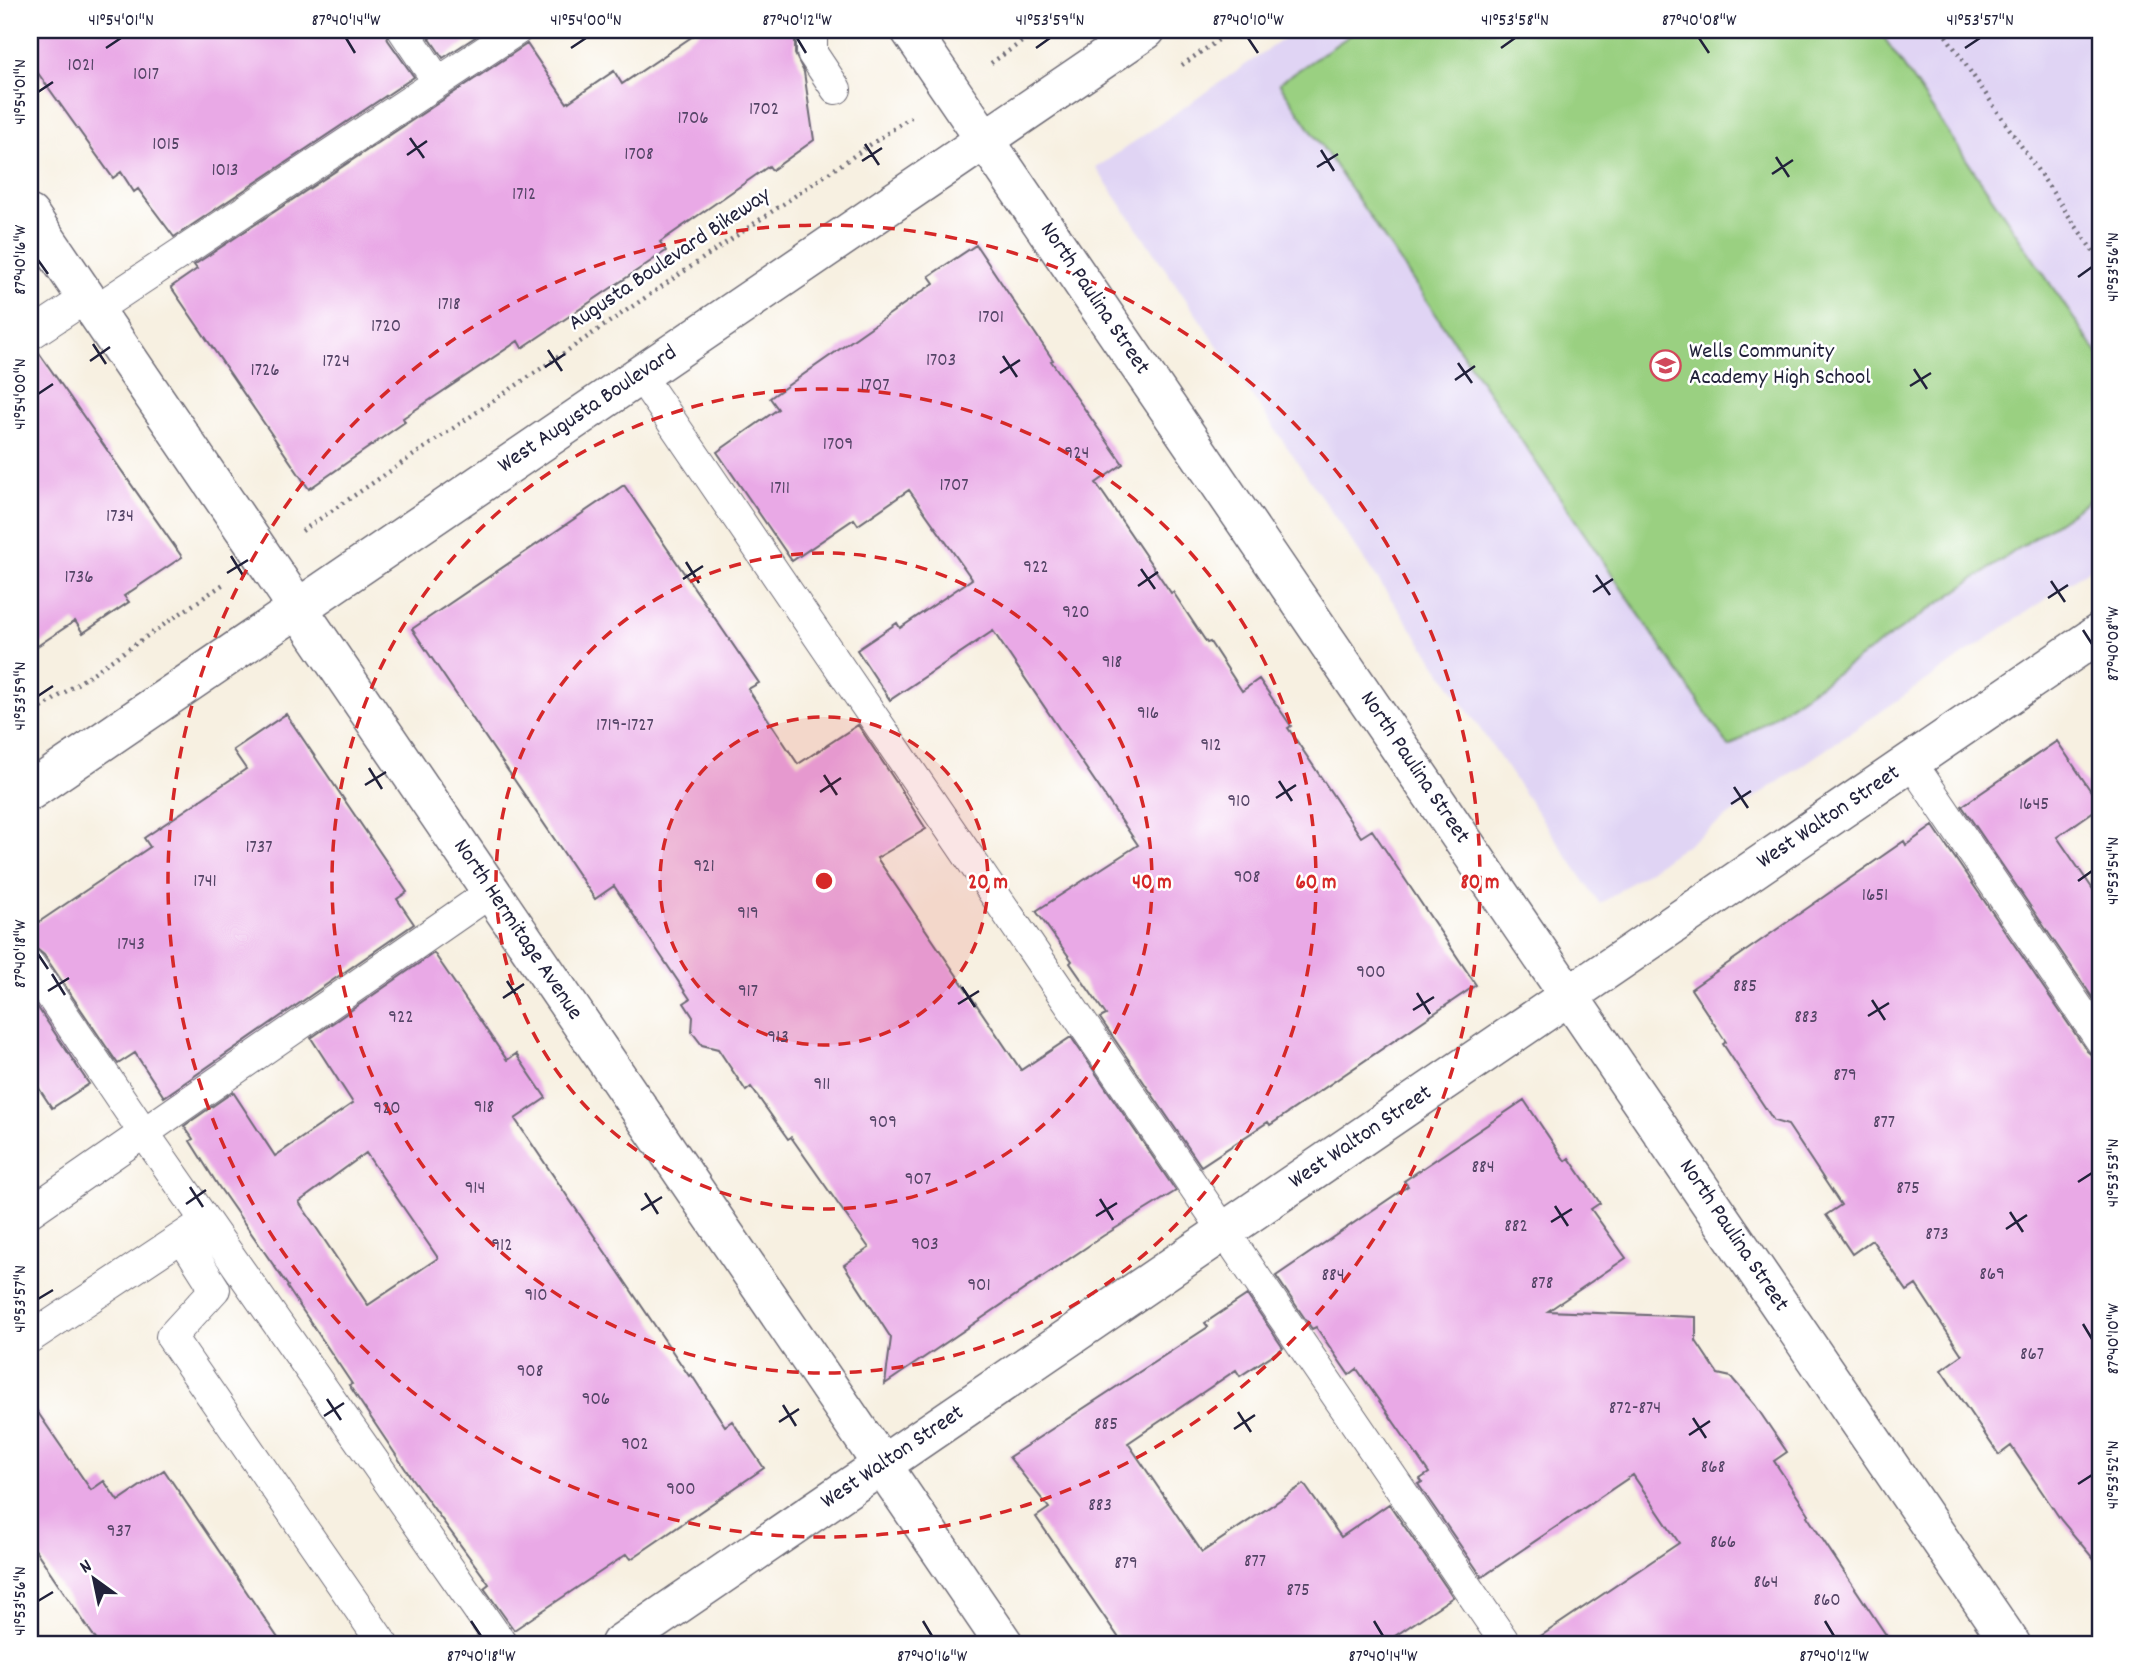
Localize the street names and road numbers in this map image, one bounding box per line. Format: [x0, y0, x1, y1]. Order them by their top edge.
street label: Augusta Boulevard Bikeway [562, 179, 778, 340]
street label: North Paulina Street [1031, 216, 1157, 382]
street label: West Augusta Boulevard [492, 338, 684, 482]
street label: North Paulina Street [1351, 685, 1477, 851]
street label: West Walton Street [1751, 758, 1907, 878]
street label: North Hermitage Avenue [444, 833, 590, 1027]
street label: West Walton Street [1283, 1078, 1439, 1198]
street label: North Paulina Street [1670, 1153, 1796, 1319]
street label: West Walton Street [815, 1398, 971, 1518]

